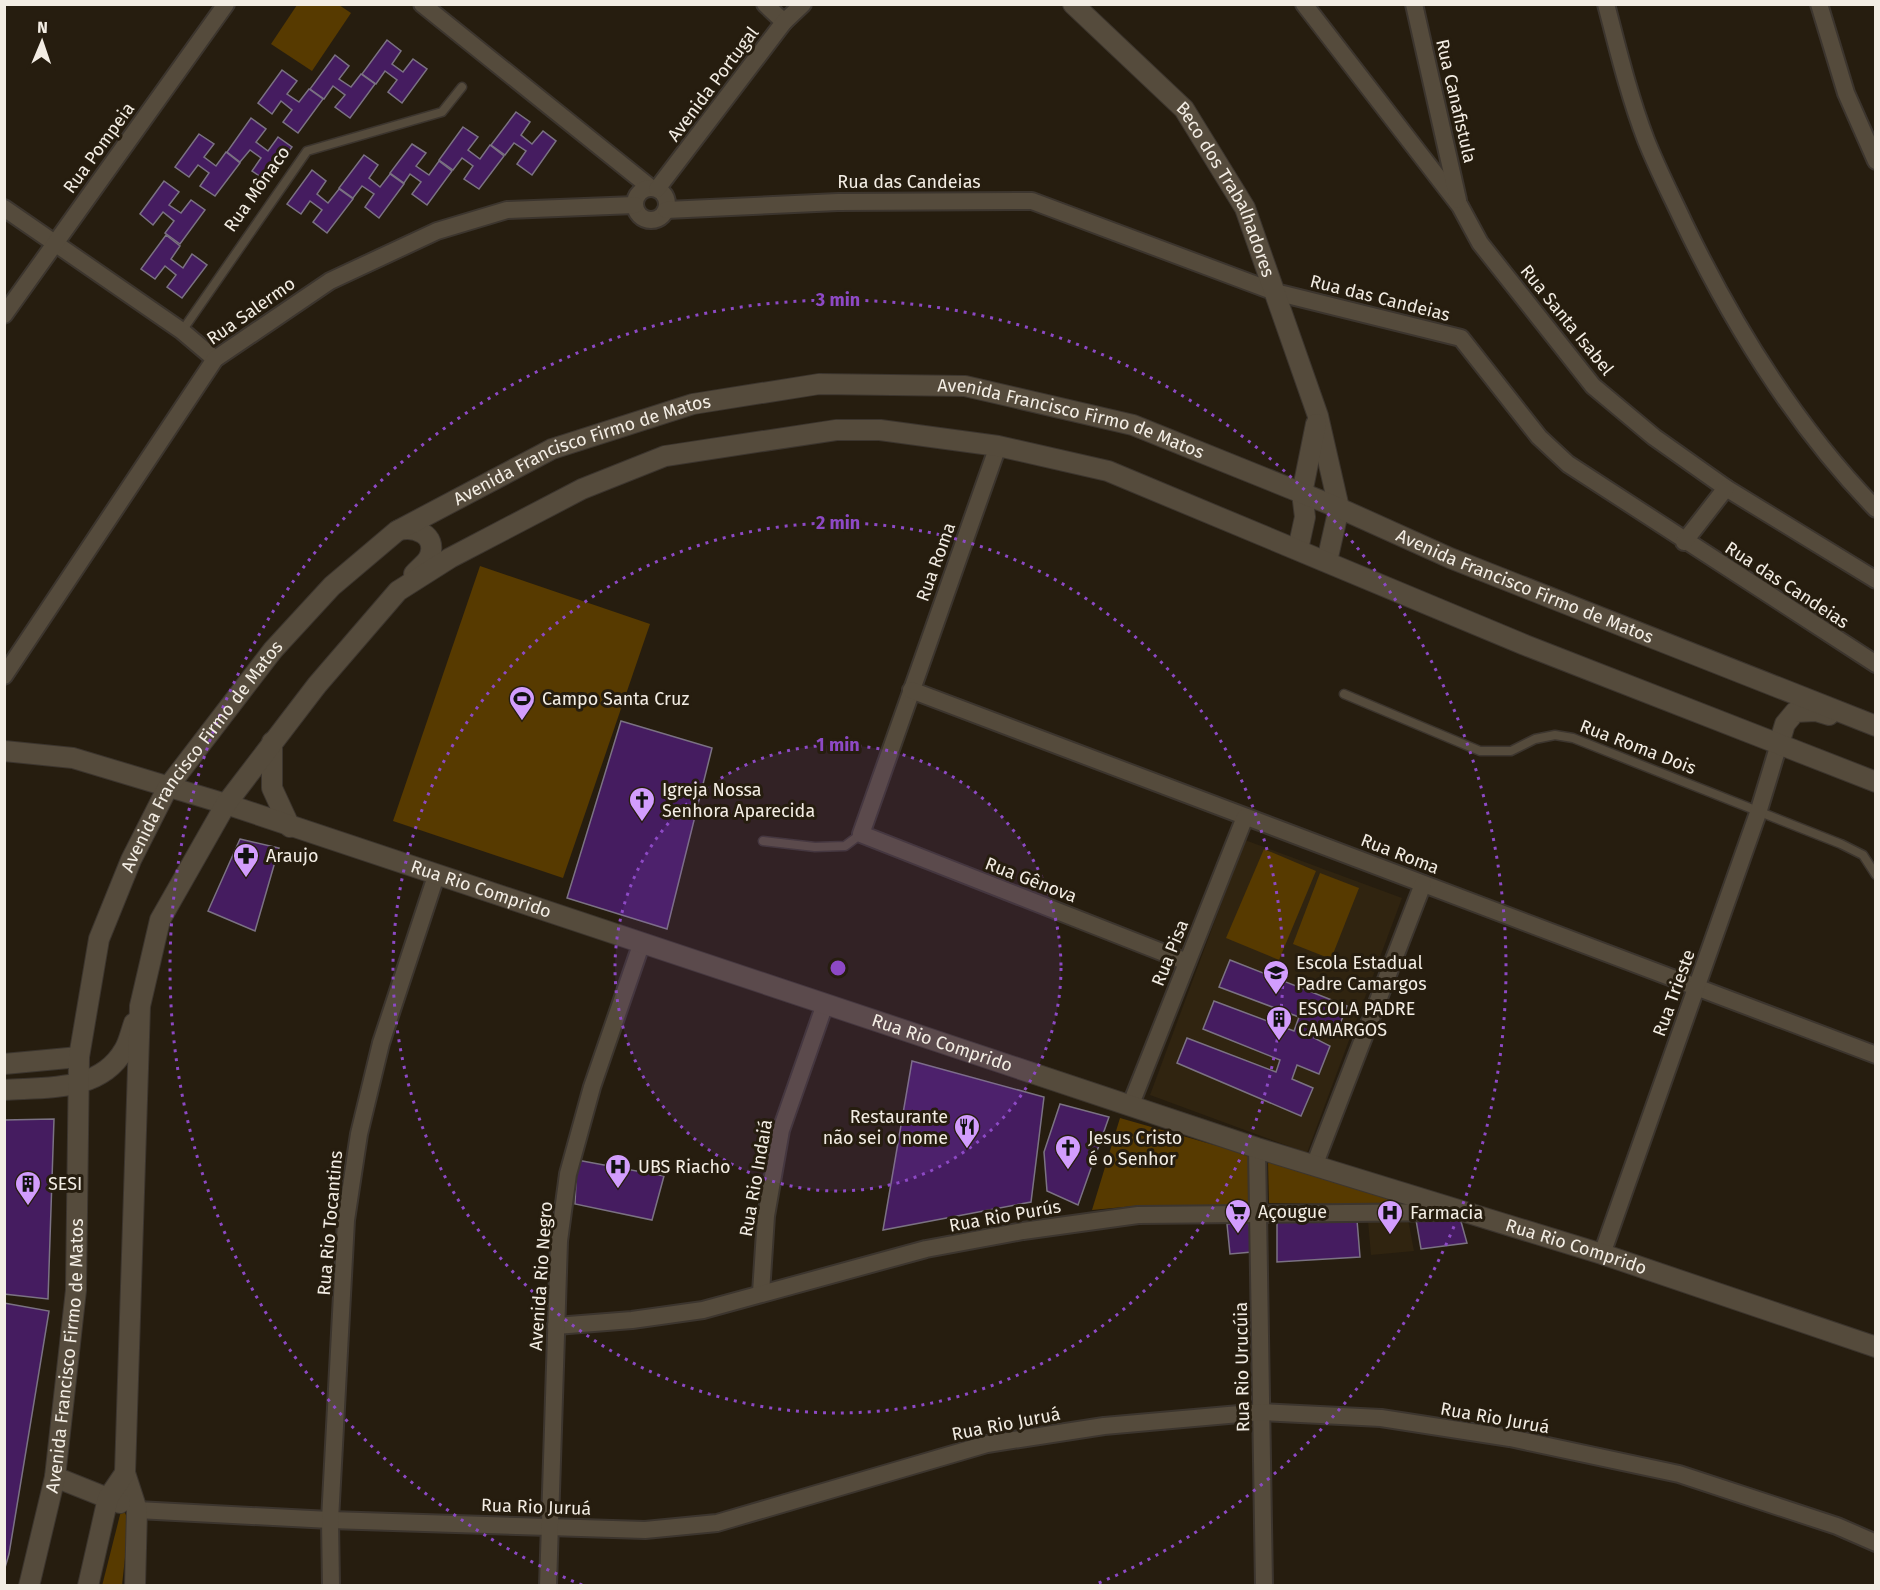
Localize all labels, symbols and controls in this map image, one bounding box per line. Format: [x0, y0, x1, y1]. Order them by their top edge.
north arrow [12, 12, 72, 72]
text: N [37, 18, 48, 37]
street label: Avenida Portugal [663, 22, 763, 146]
street label: Rua Canafistula [1431, 37, 1481, 165]
street label: Beco dos Trabalhadores [1172, 97, 1279, 280]
street label: Rua Pompeia [59, 98, 139, 198]
street label: Rua Mônaco [219, 142, 295, 236]
street label: Rua das Candeias [837, 171, 981, 193]
street label: Rua Santa Isabel [1516, 260, 1618, 380]
street label: Rua das Candeias [1308, 270, 1452, 326]
street label: Rua Salermo [202, 272, 300, 350]
text: 3 min [815, 289, 860, 311]
street label: Avenida Francisco Firmo de Matos [937, 375, 1207, 463]
street label: Avenida Francisco Firmo de Matos [450, 390, 712, 510]
text: 2 min [816, 512, 860, 534]
street label: Rua Roma [912, 520, 960, 604]
street label: Avenida Francisco Firmo de Matos [1393, 524, 1657, 648]
street label: Rua das Candeias [1721, 537, 1853, 633]
street label: Avenida Francisco Firmo de Matos [116, 636, 287, 875]
sports icon: Campo Santa Cruz [507, 684, 537, 722]
place label: Campo Santa Cruz [542, 688, 689, 710]
street label: Rua Roma Dois [1577, 715, 1699, 779]
text: 1 min [816, 734, 860, 756]
place label: Igreja Nossa Senhora Aparecida [662, 779, 815, 822]
church icon: Igreja Nossa Senhora Aparecida [627, 785, 657, 823]
street label: Rua Roma [1358, 829, 1442, 879]
pharmacy icon: Araujo [231, 841, 261, 879]
place label: Araujo [266, 845, 318, 867]
street label: Rua Gênova [982, 852, 1080, 908]
street label: Rua Rio Comprido [408, 855, 554, 923]
street label: Rua Pisa [1147, 917, 1193, 989]
street label: Rua Trieste [1648, 946, 1700, 1040]
place label: Escola Estadual Padre Camargos [1296, 952, 1427, 995]
centre of rings [828, 958, 848, 978]
school or university icon: Escola Estadual Padre Camargos [1261, 958, 1291, 996]
place label: ESCOLA PADRE CAMARGOS [1298, 998, 1415, 1041]
building icon: ESCOLA PADRE CAMARGOS [1264, 1004, 1294, 1042]
street label: Rua Rio Comprido [869, 1009, 1015, 1077]
place label: Restaurante não sei o nome [823, 1106, 948, 1149]
restaurant icon: Restaurante não sei o nome [952, 1112, 982, 1150]
street label: Rua Rio Indaiá [735, 1118, 777, 1238]
place label: Jesus Cristo é o Senhor [1088, 1127, 1182, 1170]
church icon: Jesus Cristo é o Senhor [1053, 1133, 1083, 1171]
street label: Rua Rio Tocantins [313, 1150, 347, 1296]
hospital icon: UBS Riacho [603, 1152, 633, 1190]
place label: UBS Riacho [638, 1156, 731, 1178]
building icon: SESI [13, 1169, 43, 1207]
place label: SESI [48, 1173, 82, 1195]
street label: Rua Rio Purús [947, 1195, 1063, 1237]
supermarket icon: Açougue [1223, 1197, 1253, 1235]
hospital icon: Farmacia [1375, 1198, 1405, 1236]
street label: Avenida Rio Negro [525, 1201, 557, 1351]
place label: Açougue [1258, 1201, 1327, 1223]
place label: Farmacia [1410, 1202, 1483, 1224]
street label: Rua Rio Comprido [1503, 1214, 1650, 1279]
street label: Avenida Francisco Firmo de Matos [41, 1218, 88, 1495]
street label: Rua Rio Urucúia [1230, 1302, 1254, 1432]
street label: Rua Rio Juruá [1439, 1398, 1551, 1438]
street label: Rua Rio Juruá [950, 1403, 1062, 1445]
street label: Rua Rio Juruá [480, 1494, 592, 1520]

